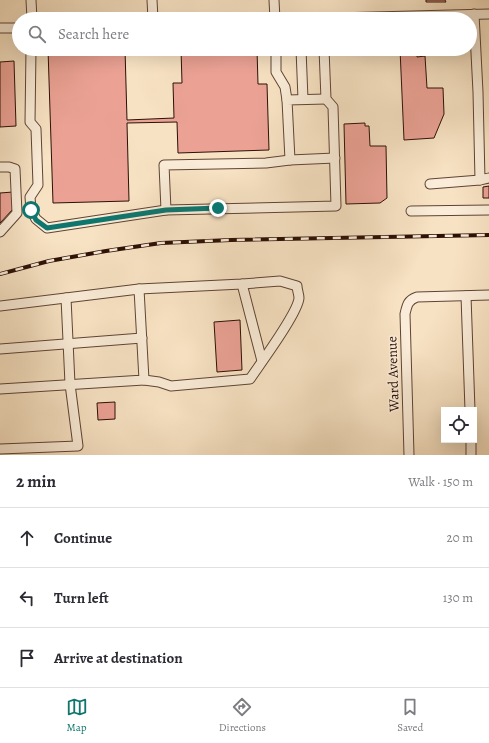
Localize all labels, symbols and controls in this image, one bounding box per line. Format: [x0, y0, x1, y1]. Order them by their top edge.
search box [12, 12, 477, 56]
icon: search [26, 23, 48, 45]
text: Search here [58, 24, 129, 44]
route end [209, 199, 227, 217]
route start [22, 201, 40, 219]
street label: Ward Avenue [382, 336, 404, 413]
map controls [441, 407, 477, 443]
button: locate [441, 407, 477, 443]
text: 2 min [16, 470, 56, 493]
text: Walk · 150 m [408, 473, 473, 490]
icon: ahead [16, 527, 38, 549]
text: Continue [54, 528, 112, 548]
text: 20 m [447, 529, 473, 546]
icon: left [16, 587, 38, 609]
text: Turn left [54, 588, 109, 608]
text: 130 m [443, 589, 473, 606]
icon: arrive [16, 647, 38, 669]
text: Arrive at destination [54, 648, 183, 668]
tab: Map [66, 696, 88, 735]
tab: Directions [219, 696, 266, 735]
tab: Saved [397, 696, 423, 735]

